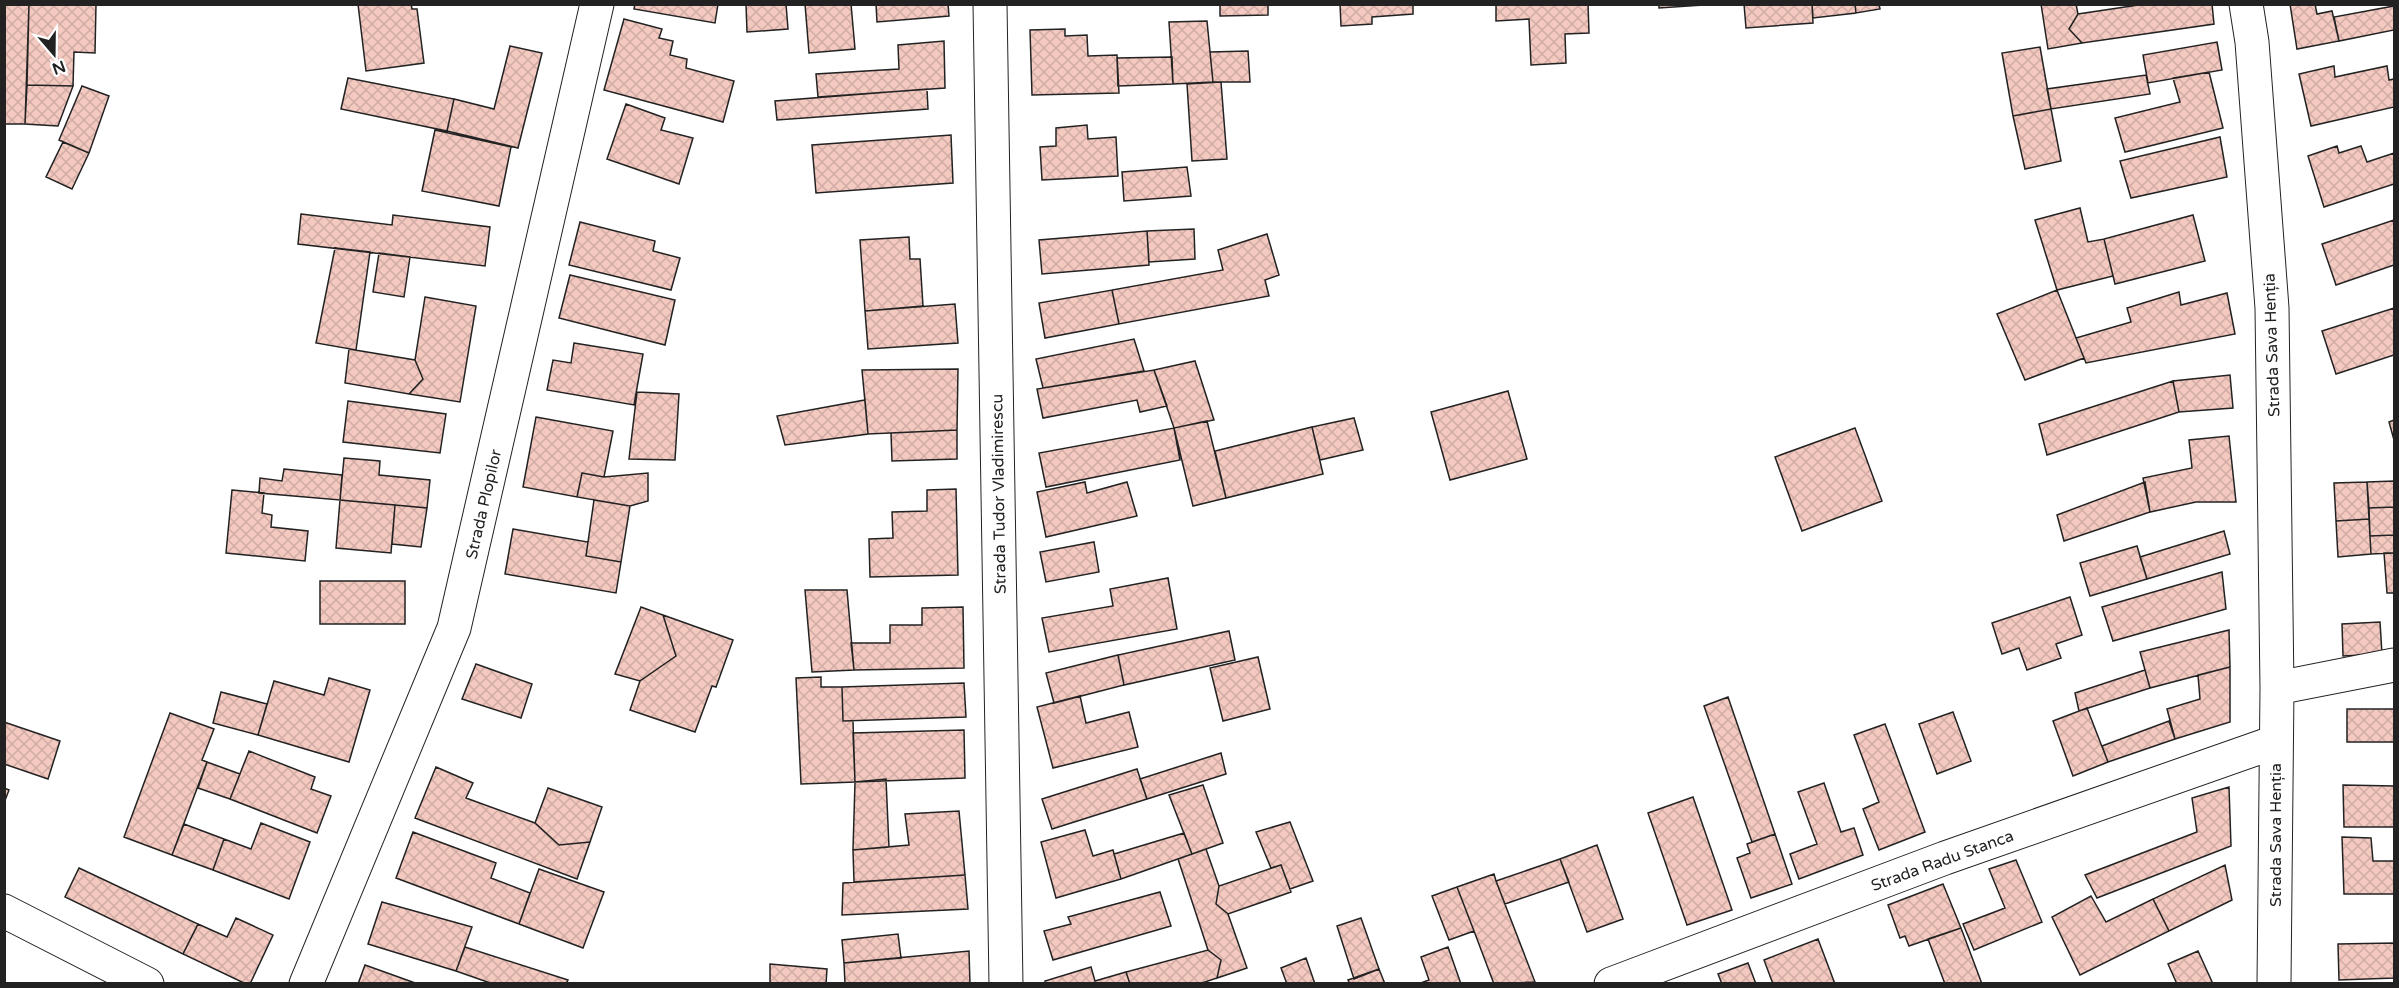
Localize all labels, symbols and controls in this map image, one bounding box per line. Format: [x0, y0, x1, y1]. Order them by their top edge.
north arrow [24, 24, 84, 84]
text: N [49, 56, 68, 79]
street label: Strada Sava Henția [2259, 273, 2285, 417]
street label: Strada Tudor Vladimirescu [987, 394, 1011, 594]
street label: Strada Plopilor [462, 446, 507, 561]
street label: Strada Sava Henția [2266, 763, 2286, 907]
street label: Strada Radu Stanca [1868, 826, 2016, 896]

